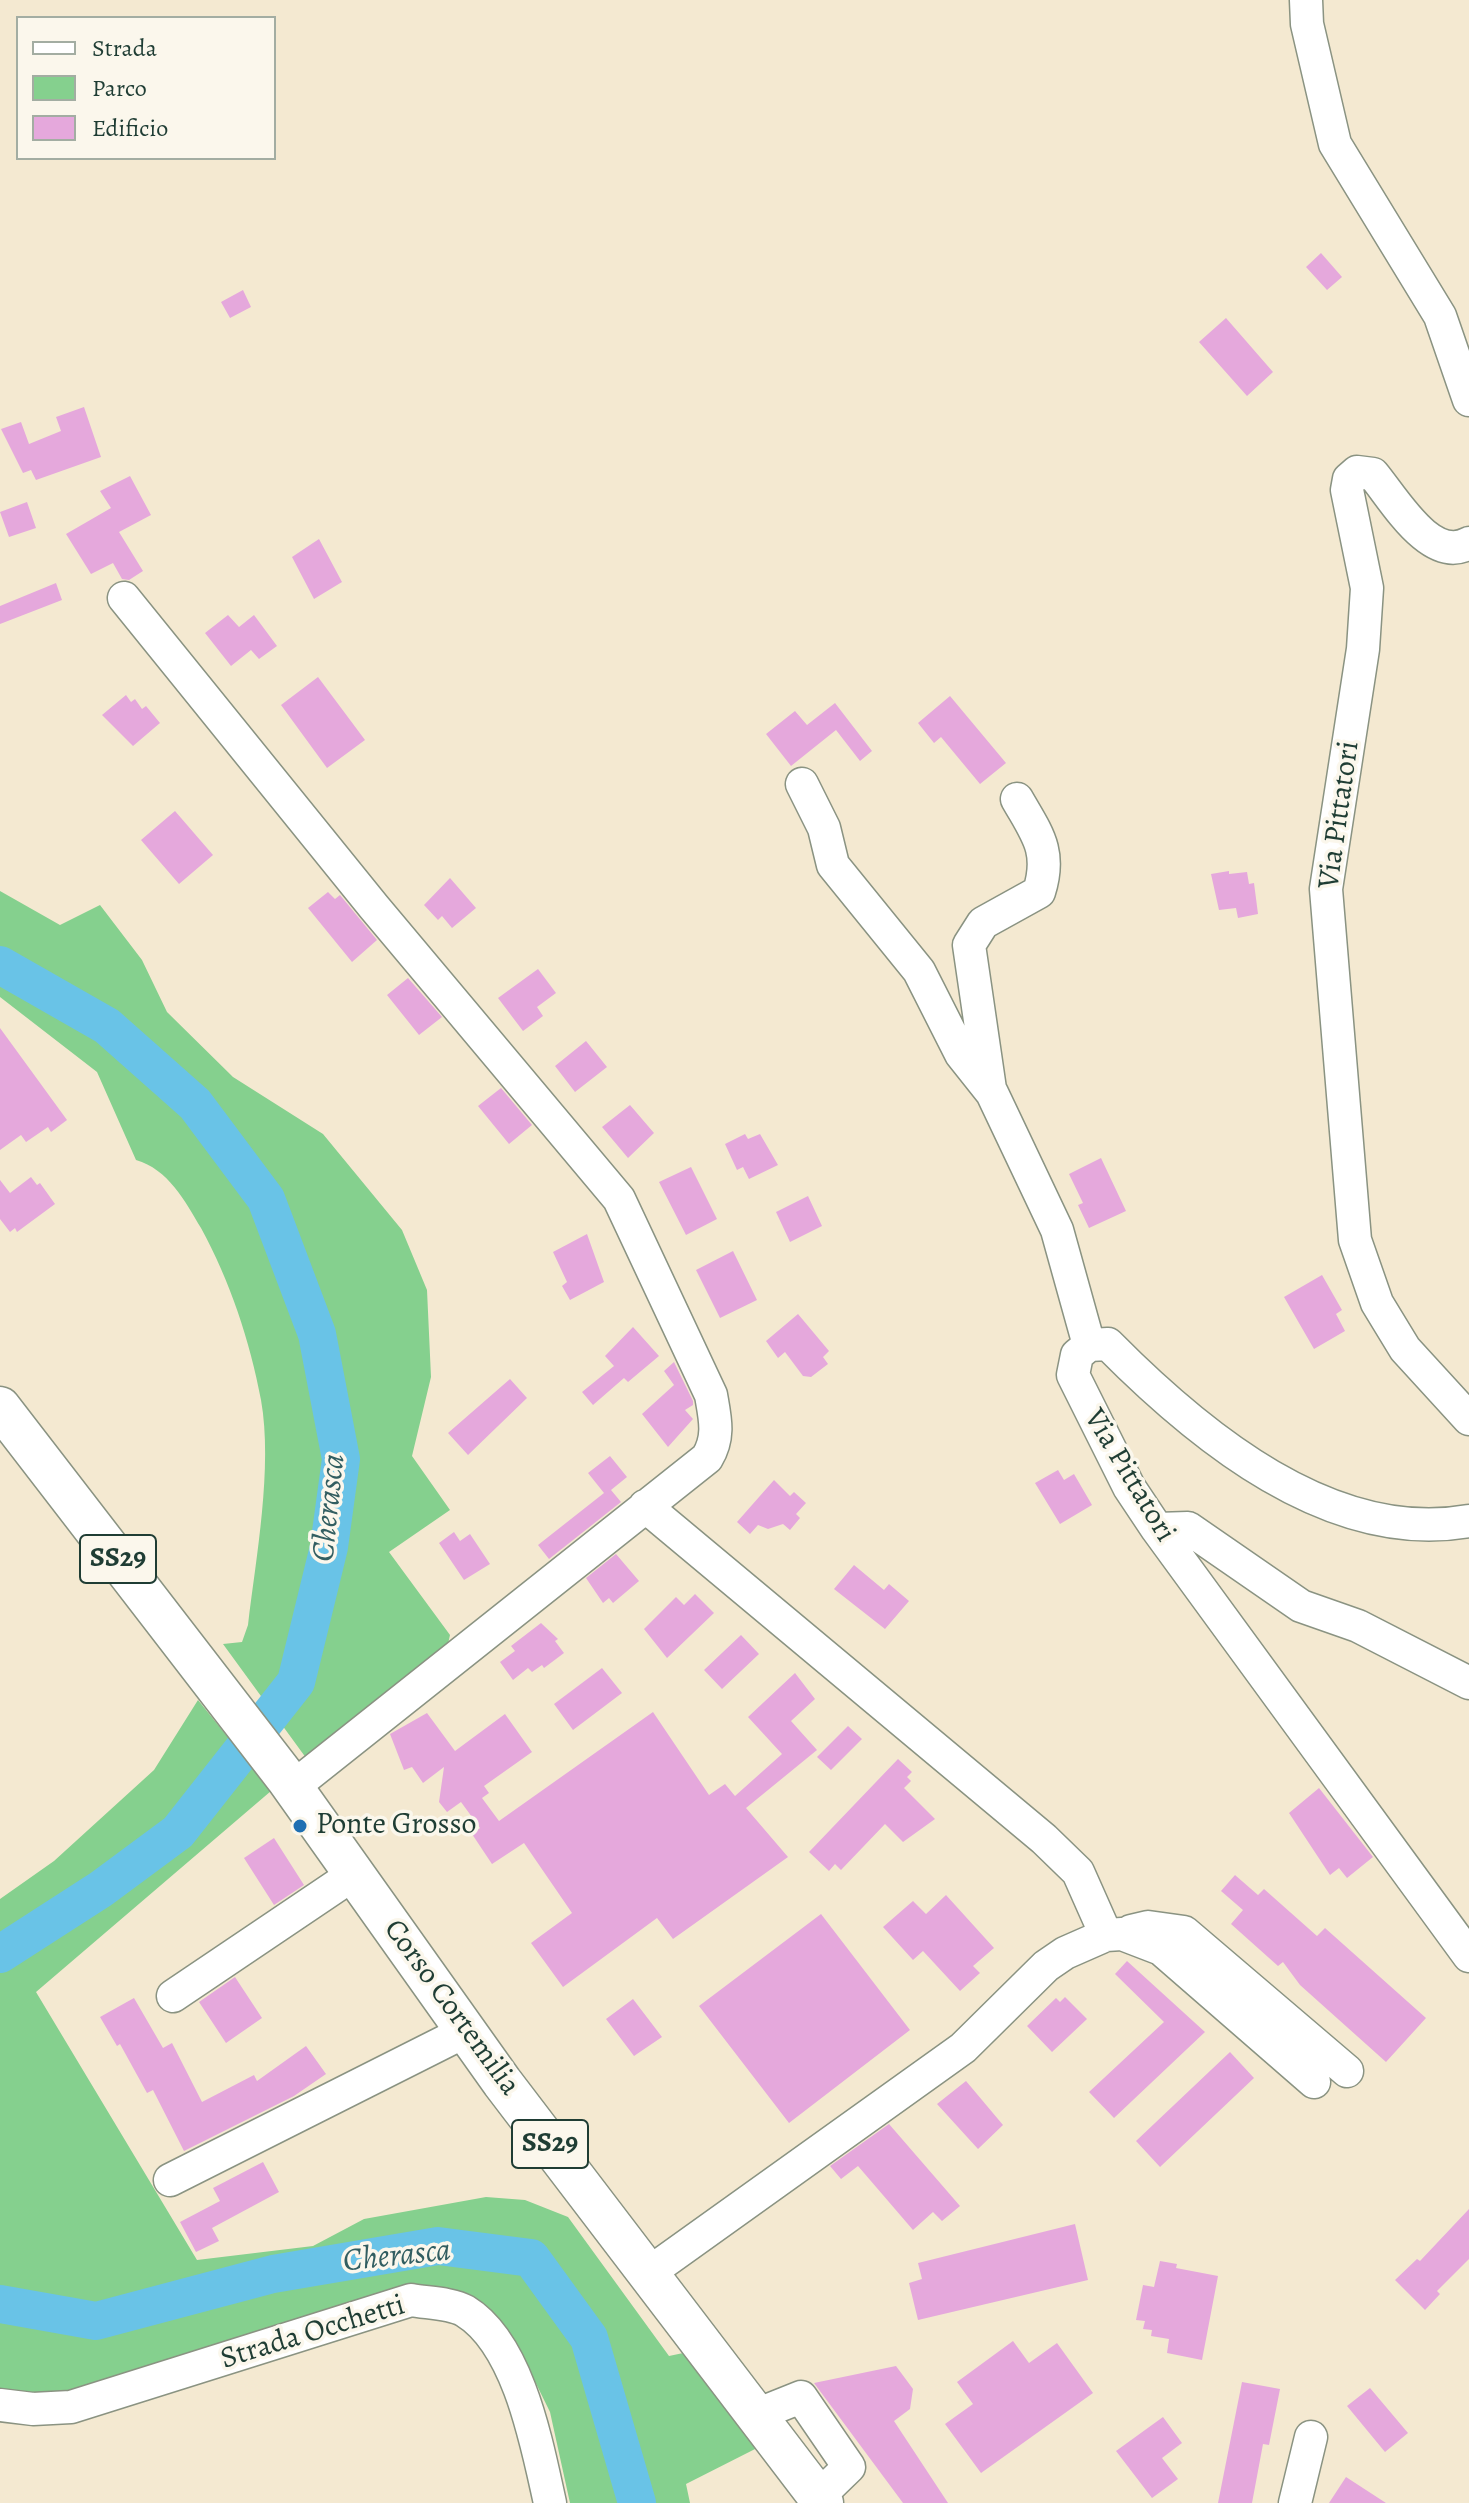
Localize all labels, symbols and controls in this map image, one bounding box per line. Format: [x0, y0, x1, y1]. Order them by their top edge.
legend [16, 16, 276, 160]
text: Strada [92, 32, 157, 64]
text: Parco [92, 72, 147, 104]
text: Edificio [92, 112, 168, 144]
street label: Via Pittatori [1312, 739, 1368, 891]
street label: Via Pittatori [1075, 1403, 1183, 1549]
water label: Cherasca [305, 1452, 355, 1564]
road number: SS29 [80, 1535, 156, 1583]
place label: Ponte Grosso [316, 1808, 476, 1844]
marker: Ponte Grosso [291, 1817, 309, 1835]
street label: Corso Cortemilia [375, 1913, 527, 2103]
road number: SS29 [512, 2120, 588, 2168]
water label: Cherasca [341, 2232, 453, 2282]
street label: Strada Occhetti [217, 2288, 409, 2378]

